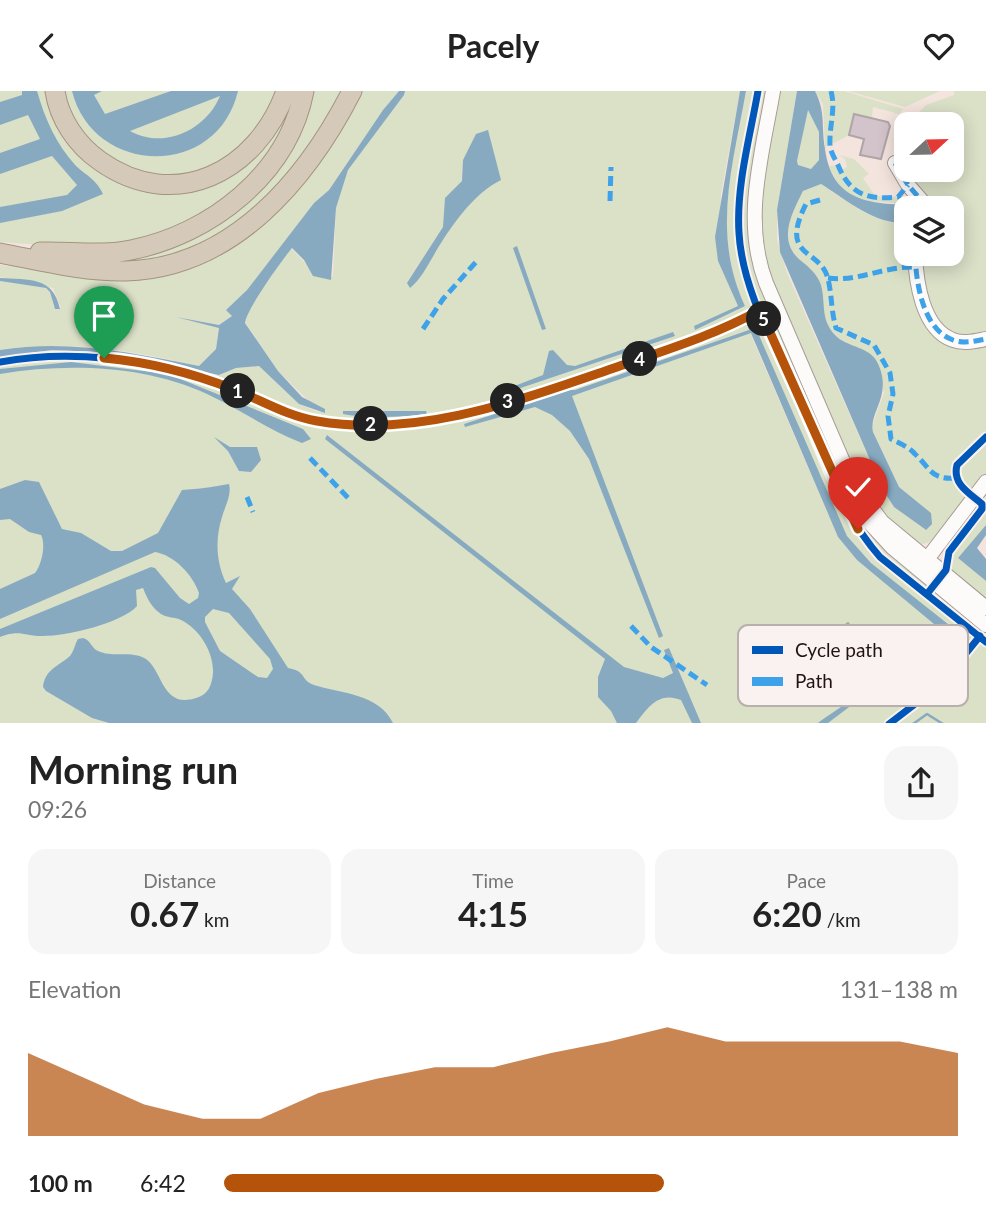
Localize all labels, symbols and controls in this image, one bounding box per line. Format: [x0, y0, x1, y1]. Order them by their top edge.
text: Pacely [447, 26, 539, 65]
icon: back [28, 27, 66, 65]
icon: heart [920, 27, 958, 65]
north arrow [894, 112, 964, 182]
map controls [894, 112, 964, 266]
button: layers [894, 196, 964, 266]
pin [74, 286, 134, 358]
icon: arrive [85, 297, 123, 335]
pin: 5 [746, 301, 782, 337]
text: 5 [758, 307, 769, 330]
pin: 4 [622, 341, 658, 377]
text: 4 [634, 347, 645, 370]
pin: 1 [220, 373, 256, 409]
text: 1 [232, 379, 243, 402]
pin: 3 [490, 383, 526, 419]
text: 3 [502, 389, 513, 412]
pin: 2 [354, 407, 388, 441]
text: 2 [365, 412, 376, 435]
pin [828, 457, 888, 529]
icon: check [839, 468, 877, 506]
legend [738, 625, 968, 706]
text: Cycle path [795, 638, 883, 661]
text: Path [795, 669, 833, 692]
text: Morning run [28, 746, 238, 792]
button: share [884, 746, 958, 820]
text: 09:26 [28, 795, 87, 823]
text: Distance [143, 869, 216, 892]
text: Time [472, 869, 514, 892]
text: Pace [787, 869, 826, 892]
text: 0.67 [130, 892, 199, 934]
text: 4:15 [458, 892, 528, 934]
text: 6:20 [752, 892, 822, 934]
text: km [199, 908, 229, 931]
text: /km [822, 908, 861, 931]
text: Elevation [28, 975, 121, 1003]
text: 131–138 m [840, 975, 958, 1003]
text: 100 m [28, 1169, 93, 1197]
text: 6:42 [140, 1169, 186, 1197]

